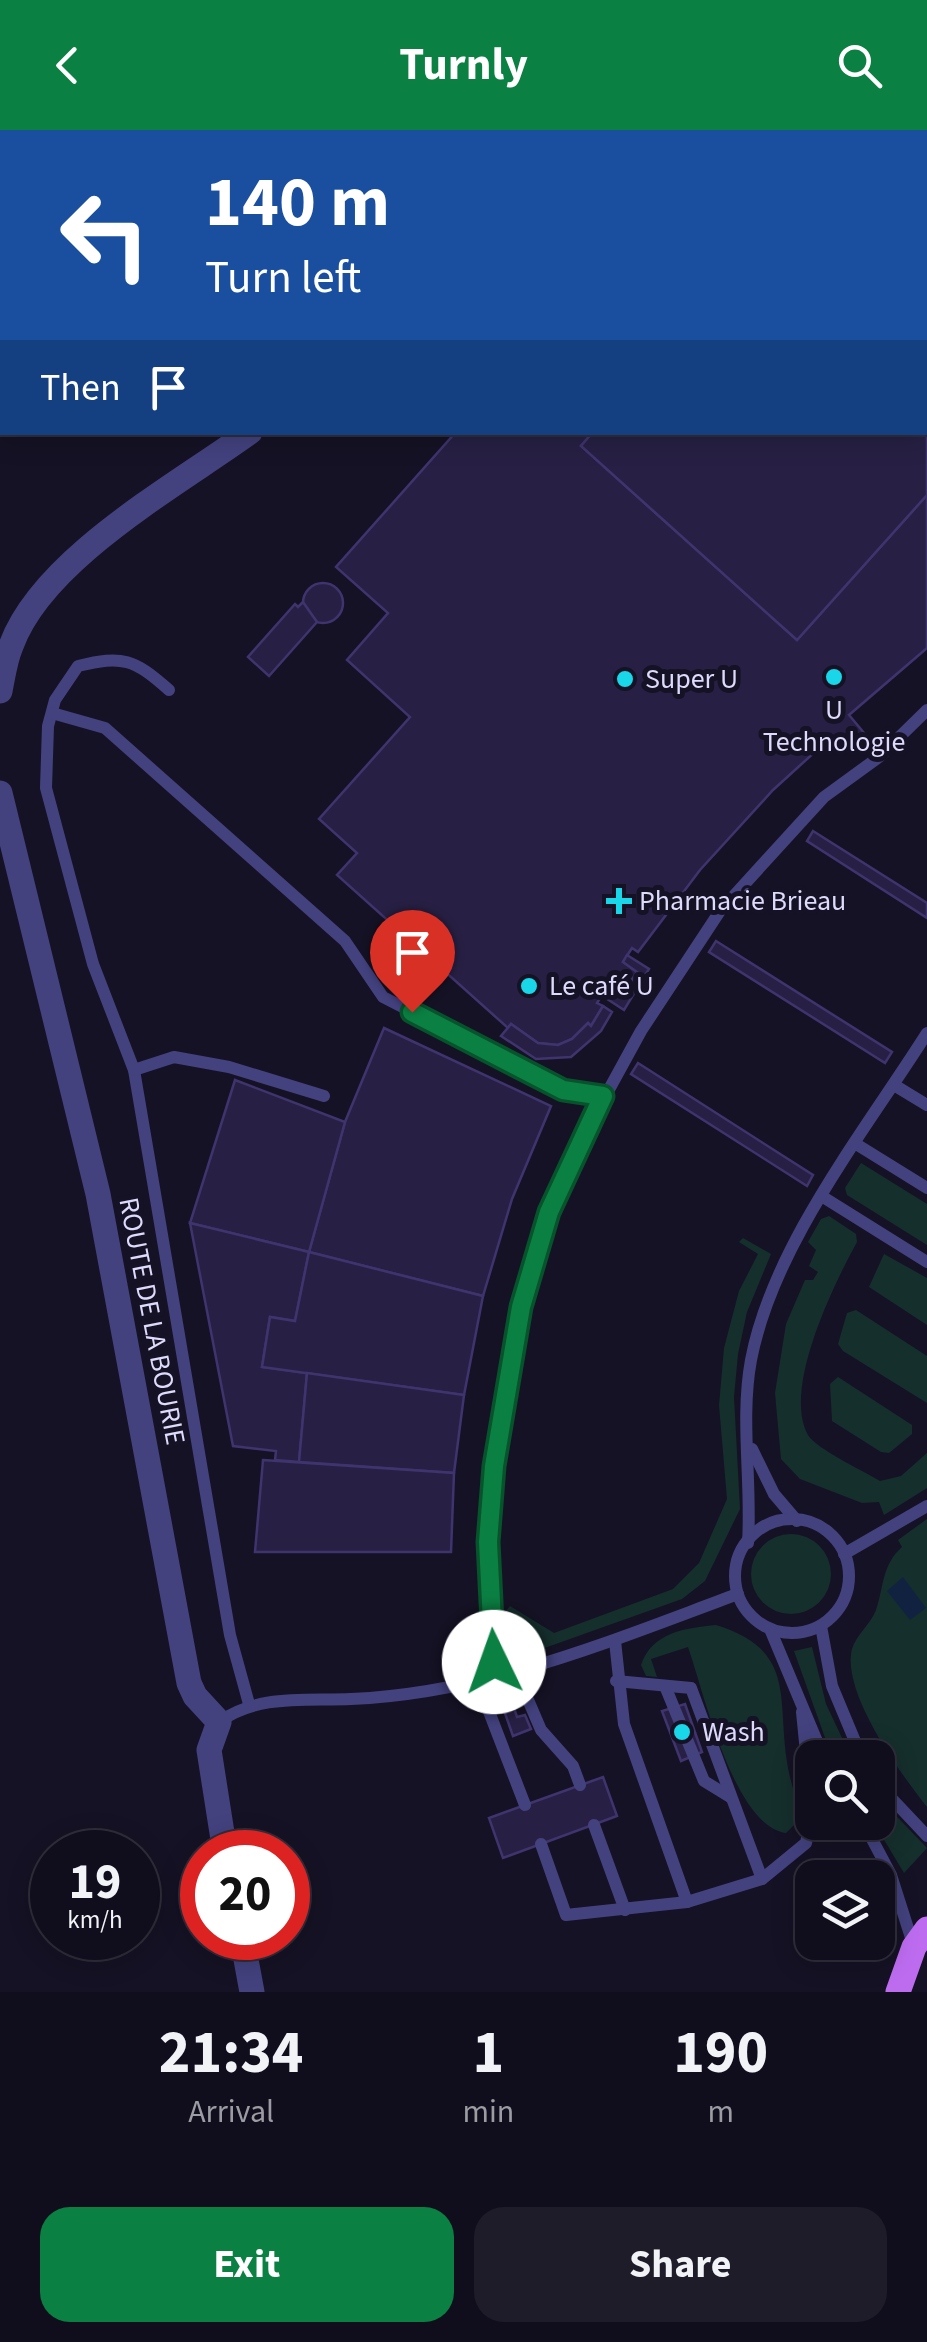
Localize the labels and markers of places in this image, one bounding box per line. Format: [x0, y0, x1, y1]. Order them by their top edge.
place label: Super U [645, 659, 738, 699]
marker: U Technologie [823, 666, 845, 688]
marker: Super U [614, 668, 636, 690]
place label: U Technologie [763, 690, 905, 762]
place label: Pharmacie Brieau [639, 881, 846, 921]
marker: Pharmacie Brieau [608, 890, 630, 912]
pin [370, 910, 455, 1013]
place label: Le café U [549, 966, 654, 1006]
marker: Le café U [518, 975, 540, 997]
place label: Wash [702, 1712, 765, 1752]
marker: Wash [671, 1721, 693, 1743]

